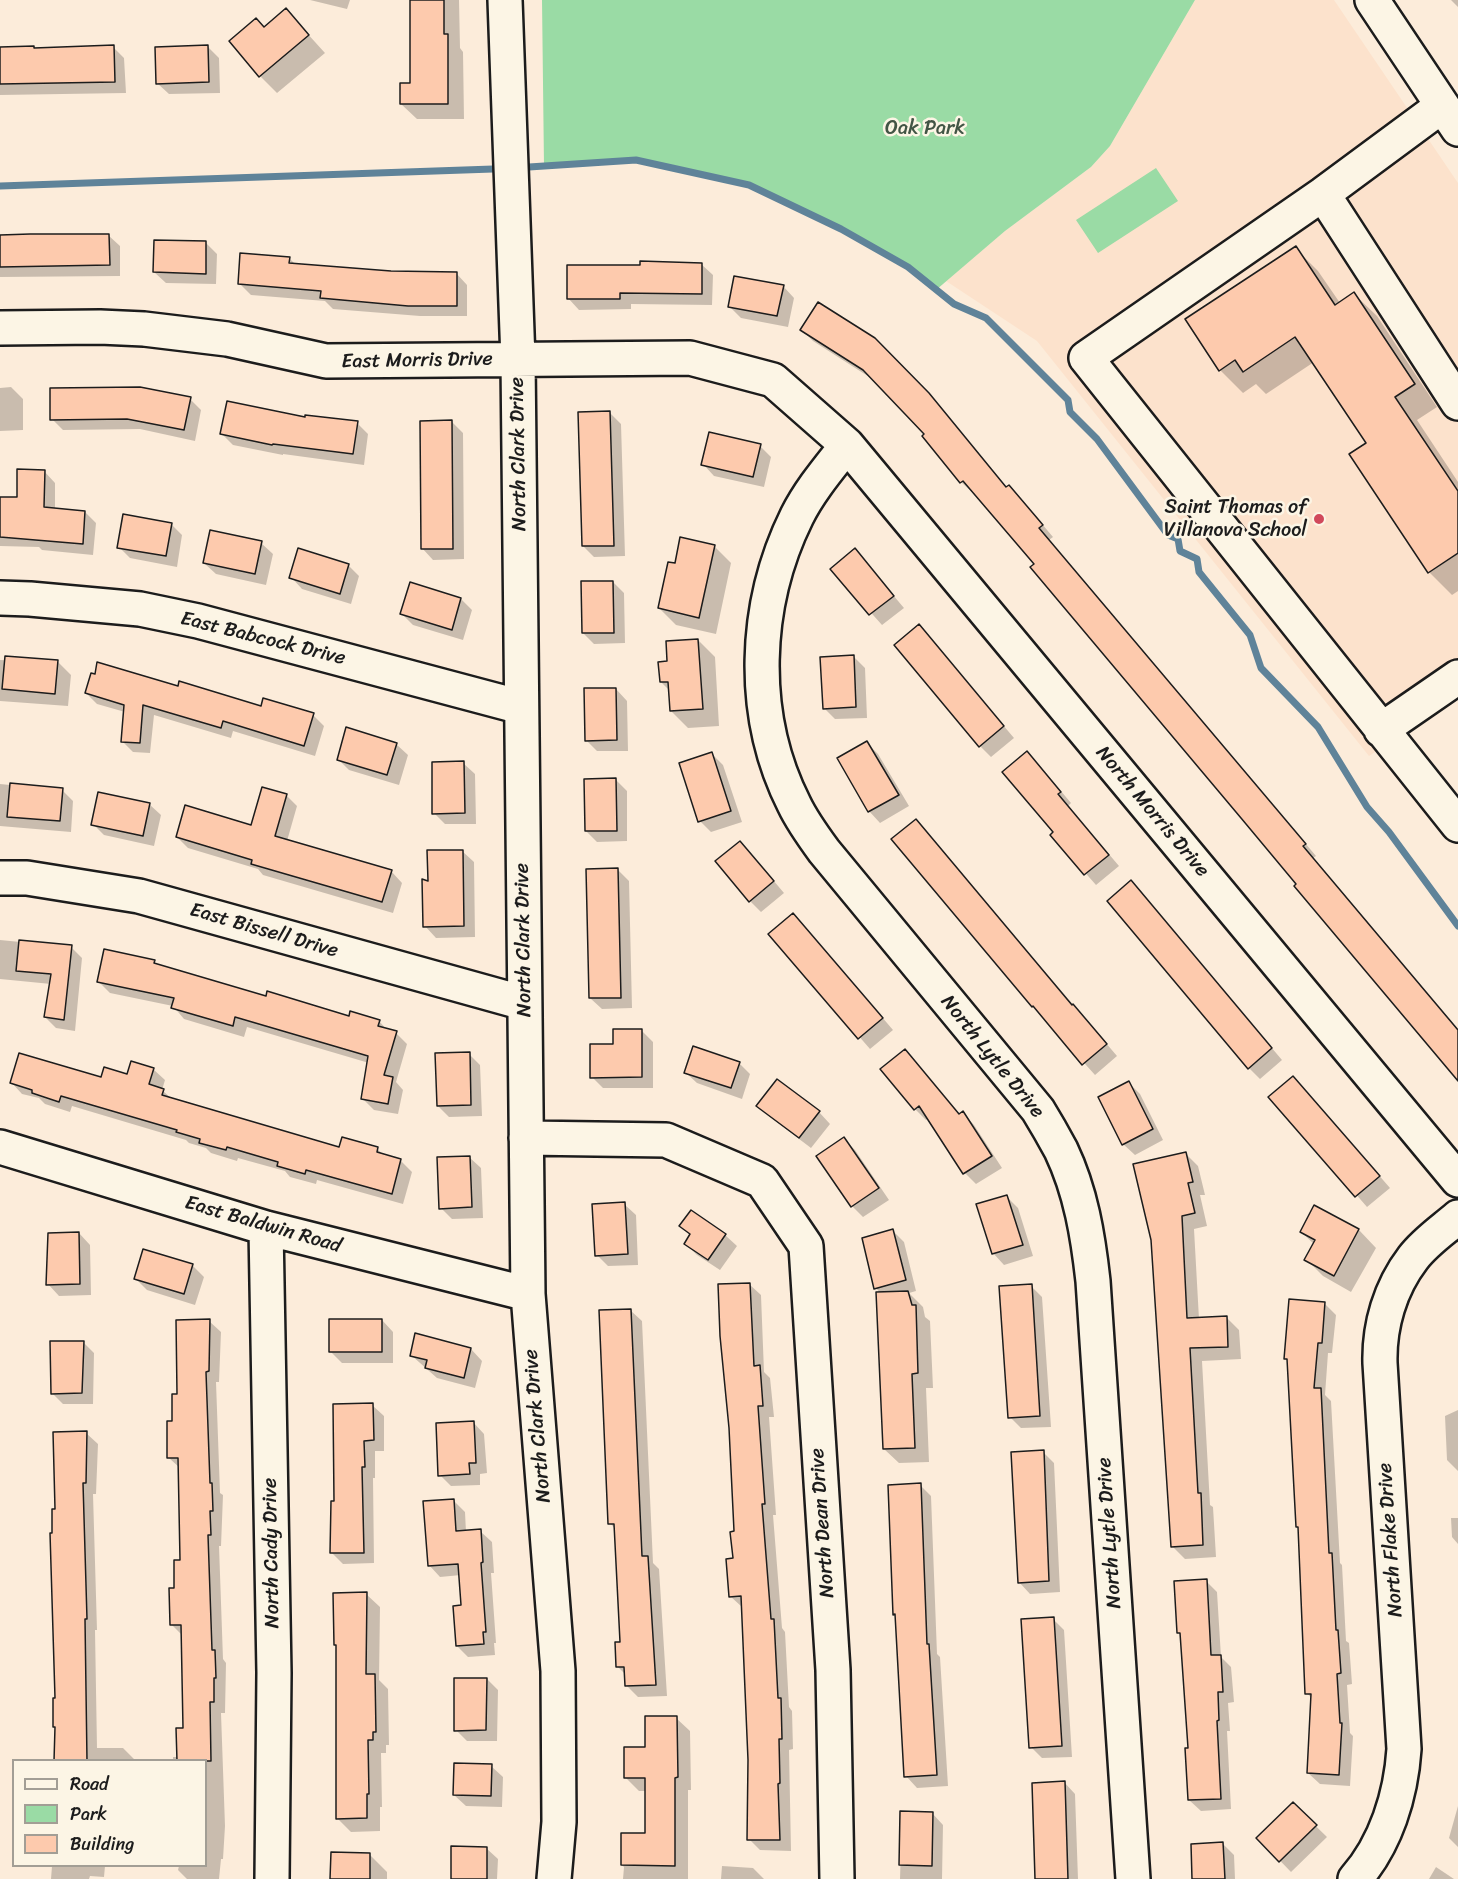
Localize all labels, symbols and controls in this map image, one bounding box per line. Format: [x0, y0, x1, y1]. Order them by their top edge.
park label: Oak Park [885, 117, 965, 141]
street label: East Morris Drive [341, 348, 493, 374]
street label: North Clark Drive [506, 377, 532, 531]
place label: Saint Thomas of Villanova School [1164, 496, 1307, 543]
marker: Saint Thomas of Villanova School [1312, 512, 1326, 526]
street label: East Babcock Drive [178, 607, 348, 671]
street label: North Morris Drive [1090, 742, 1214, 882]
street label: North Clark Drive [511, 863, 537, 1017]
street label: East Bissell Drive [187, 898, 341, 964]
street label: North Lytle Drive [935, 991, 1049, 1123]
street label: East Baldwin Road [182, 1191, 344, 1259]
street label: North Clark Drive [519, 1348, 557, 1504]
street label: North Dean Drive [806, 1447, 840, 1599]
street label: North Lytle Drive [1093, 1457, 1127, 1609]
street label: North Flake Drive [1374, 1462, 1408, 1618]
street label: North Cady Drive [259, 1478, 285, 1628]
legend [12, 1759, 207, 1867]
text: Road [70, 1768, 109, 1800]
text: Park [70, 1798, 107, 1830]
text: Building [70, 1828, 134, 1860]

